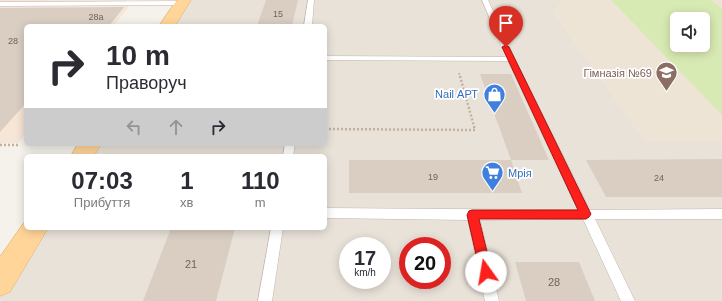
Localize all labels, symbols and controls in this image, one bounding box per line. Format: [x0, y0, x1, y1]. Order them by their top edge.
pin [489, 6, 523, 47]
house number: 15 [273, 9, 283, 19]
house number: 28а [88, 12, 104, 22]
icon: arrive [495, 12, 517, 34]
map controls [670, 12, 710, 52]
button: sound [670, 12, 710, 52]
house number: 28 [8, 36, 18, 46]
icon: right [40, 40, 92, 92]
text: 10 m [106, 40, 170, 71]
school or university icon: Гімназія №69 [654, 60, 680, 93]
place label: Гімназія №69 [583, 67, 652, 79]
text: Праворуч [106, 73, 187, 93]
shop icon: Nail АРТ [481, 81, 507, 114]
place label: Nail АРТ [435, 88, 478, 100]
icon: left [123, 116, 145, 138]
icon: ahead [165, 116, 187, 138]
icon: right [207, 116, 229, 138]
supermarket icon: Мрія [479, 160, 505, 193]
text: 07:03 [71, 167, 133, 194]
text: 1 [180, 167, 193, 194]
text: 110 [241, 167, 280, 194]
place label: Мрія [508, 167, 532, 179]
house number: 19 [428, 172, 438, 182]
house number: 24 [654, 173, 664, 183]
text: Прибуття [74, 195, 130, 210]
text: хв [180, 195, 194, 210]
text: m [255, 195, 266, 210]
speed limit sign: 20 [399, 237, 451, 289]
text: 17 [354, 247, 376, 269]
position arrow [465, 251, 507, 293]
house number: 21 [185, 258, 197, 270]
text: km/h [354, 267, 376, 278]
house number: 28 [548, 276, 560, 288]

